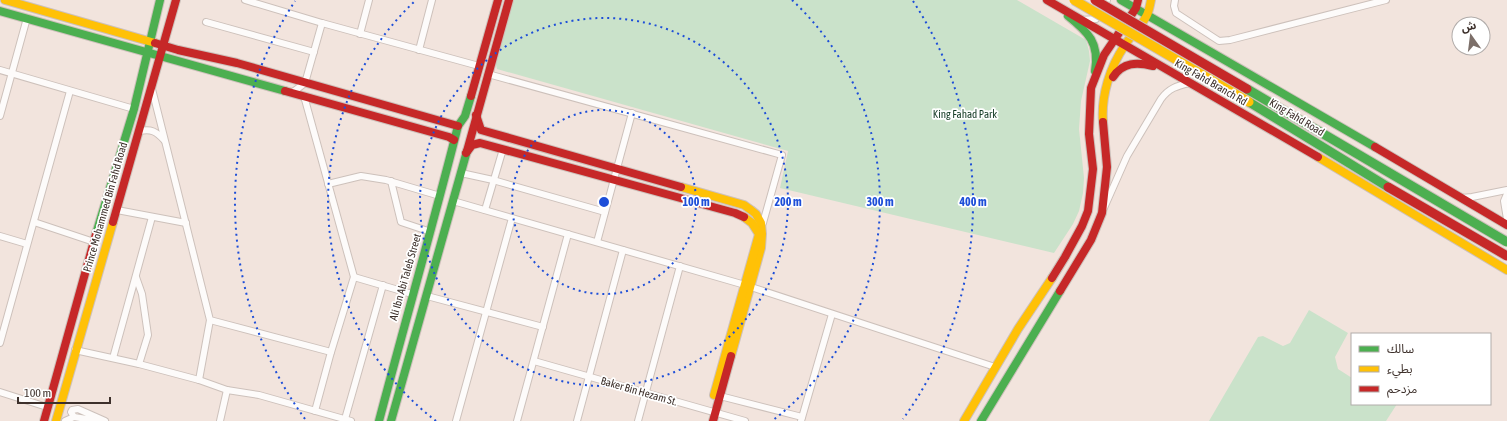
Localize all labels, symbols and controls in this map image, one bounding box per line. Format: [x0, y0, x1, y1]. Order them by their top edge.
north arrow [1451, 16, 1491, 56]
text: ش [1460, 19, 1478, 35]
street label: King Fahd Branch Rd [1173, 57, 1249, 107]
street label: King Fahd Road [1267, 96, 1327, 138]
park label: King Fahad Park [933, 108, 997, 120]
street label: Prince Mohammed Bin Fahd Road [81, 141, 129, 273]
centre of rings [597, 195, 611, 209]
text: 100 m [682, 195, 710, 209]
text: 200 m [774, 195, 802, 209]
text: 300 m [866, 195, 894, 209]
text: 400 m [958, 195, 987, 209]
street label: Ali Ibn Abi Taleb Street [387, 232, 423, 322]
legend [1351, 333, 1491, 405]
text: سالك [1387, 342, 1414, 356]
text: بطيء [1387, 362, 1413, 379]
street label: Baker Bin Hezam St. [599, 374, 679, 408]
scale bar [18, 379, 110, 405]
text: مزدحم [1387, 382, 1417, 398]
text: 100 m [24, 386, 51, 400]

